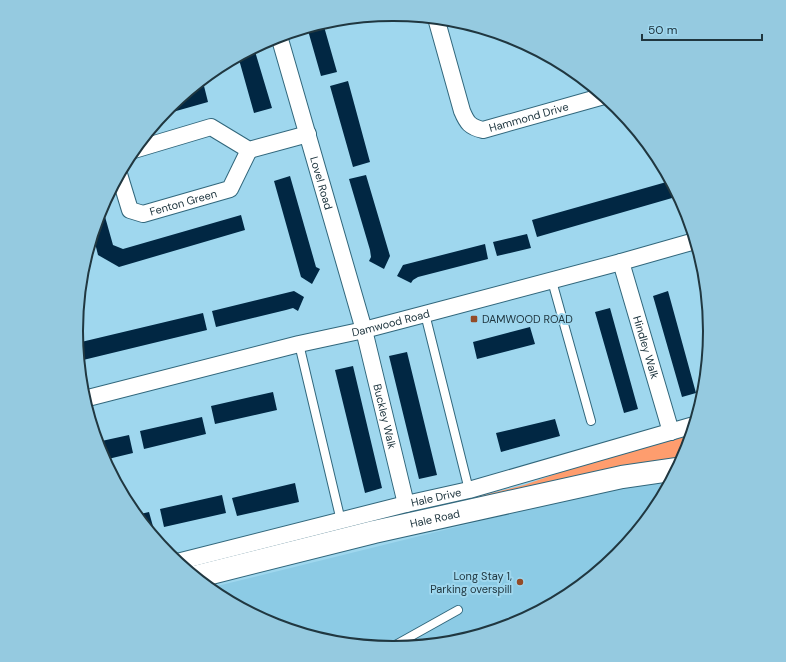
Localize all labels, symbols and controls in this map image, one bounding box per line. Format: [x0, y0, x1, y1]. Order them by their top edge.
scale bar [642, 16, 762, 42]
text: 50 m [648, 22, 677, 38]
street label: Hammond Drive [487, 99, 570, 135]
street label: Lovel Road [307, 155, 336, 211]
street label: Fenton Green [148, 186, 218, 219]
street label: Damwood Road [350, 306, 431, 339]
place label: DAMWOOD ROAD [482, 312, 573, 326]
marker: DAMWOOD ROAD [469, 314, 479, 324]
street label: Hindley Walk [630, 314, 662, 381]
street label: Buckley Walk [370, 383, 400, 451]
street label: Hale Drive [410, 485, 463, 510]
street label: Hale Road [409, 506, 461, 531]
place label: Long Stay 1, Parking overspill [430, 569, 512, 596]
marker: Long Stay 1, Parking overspill [515, 577, 525, 587]

